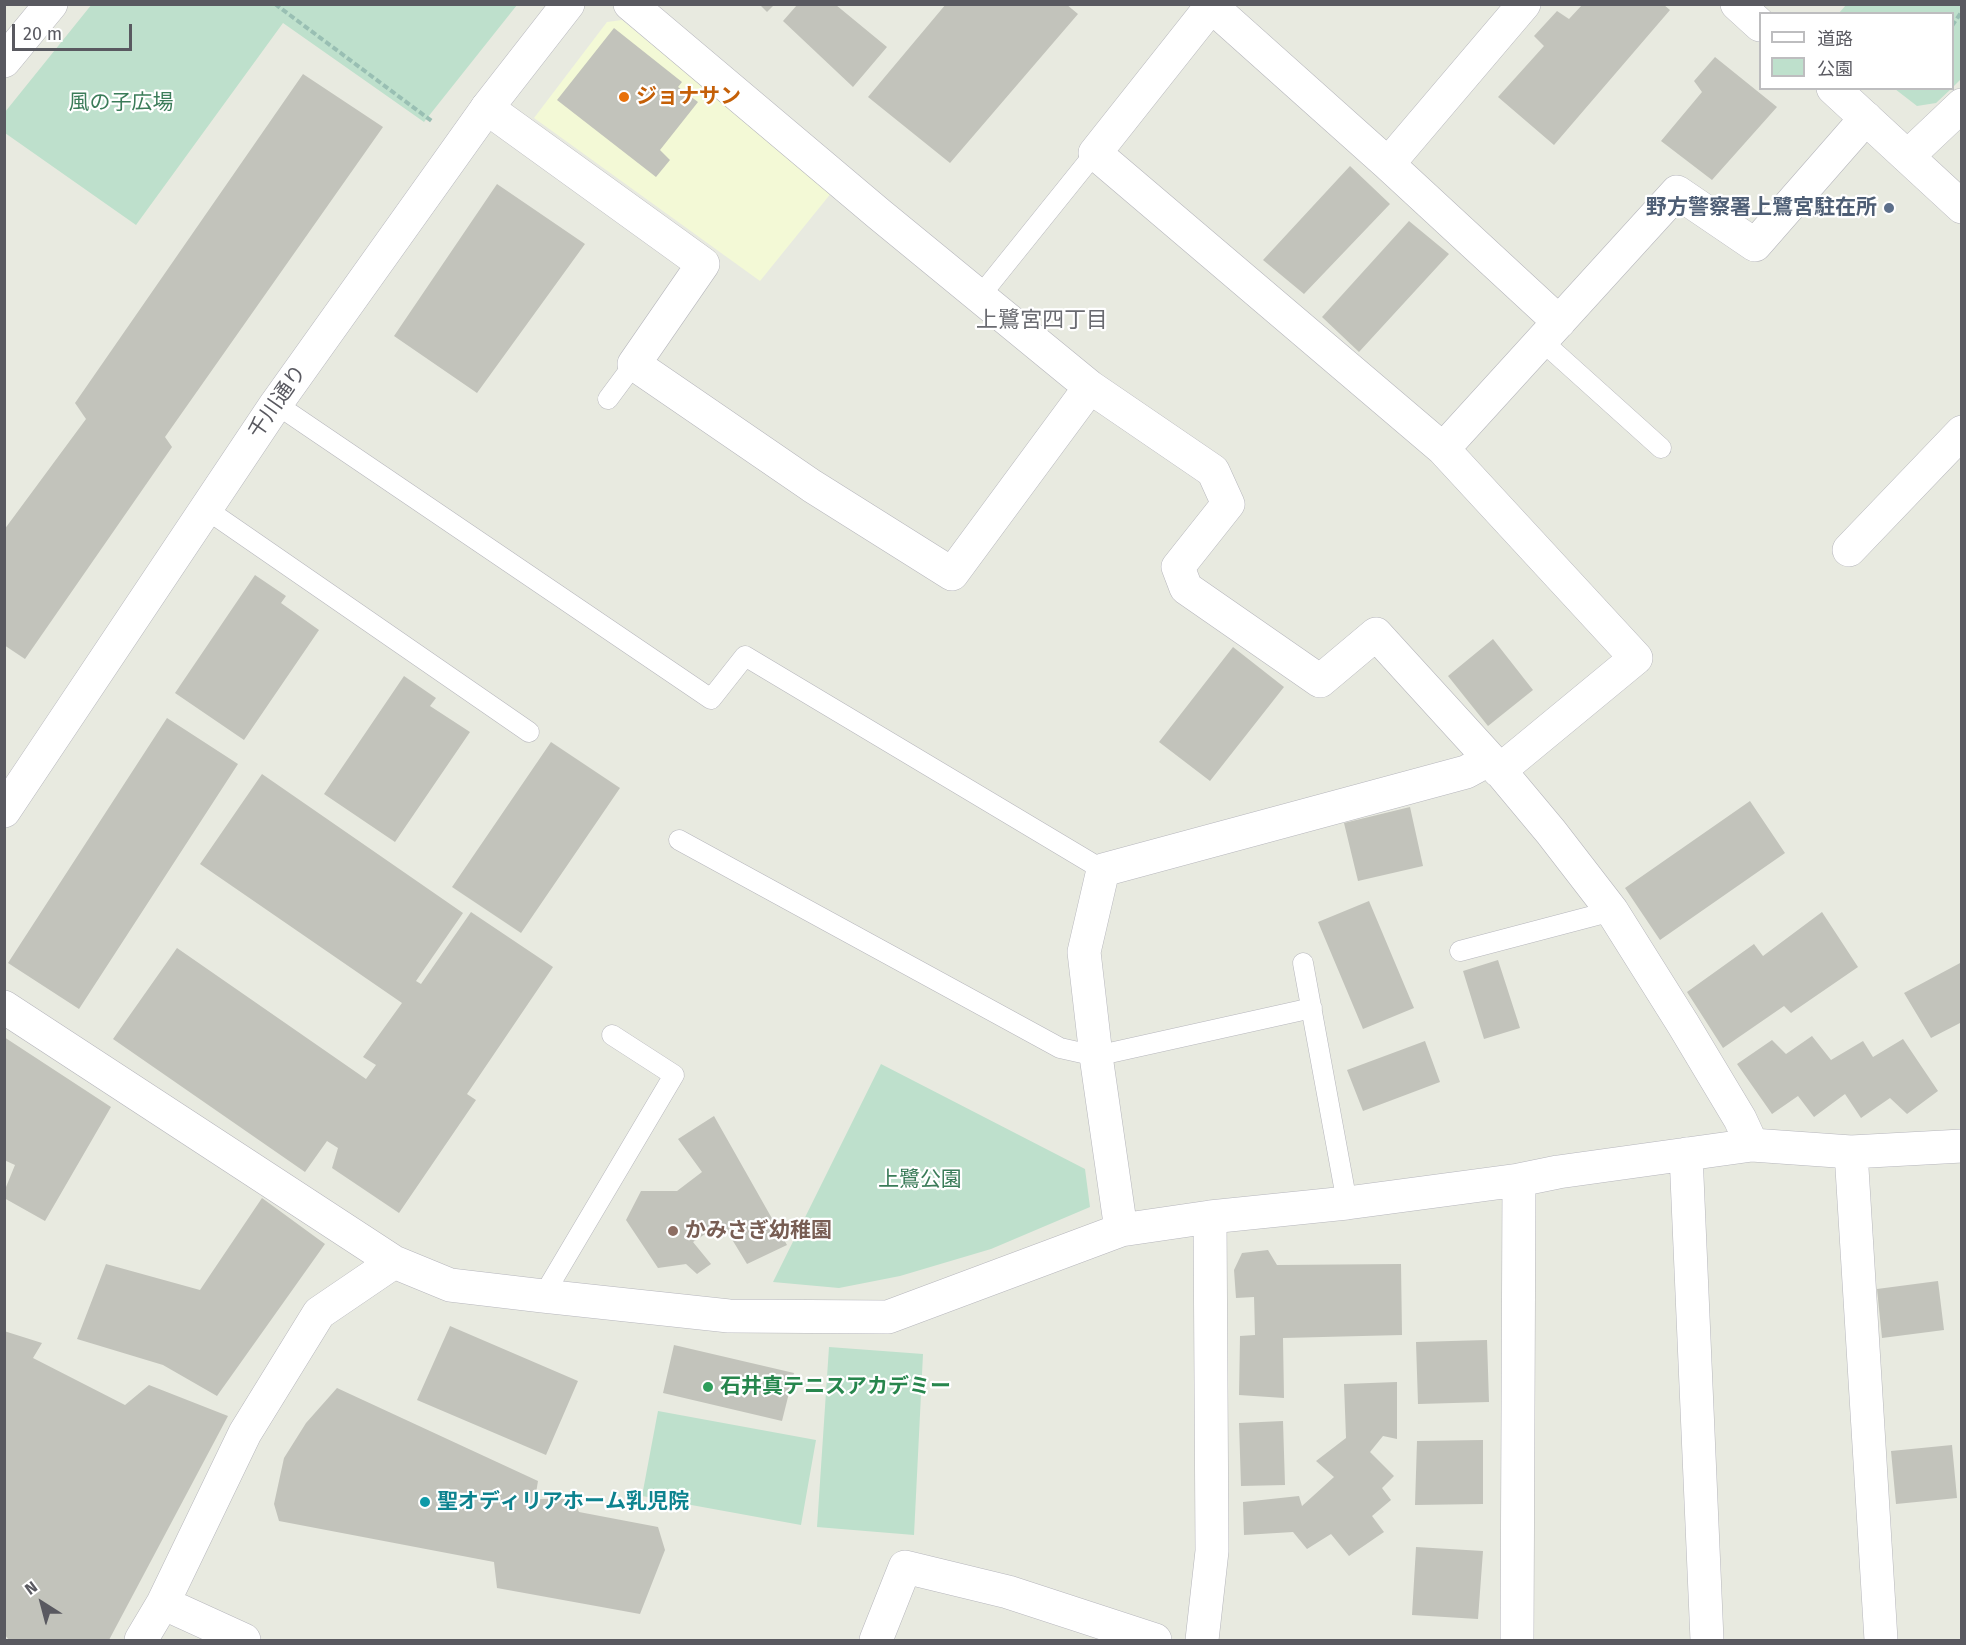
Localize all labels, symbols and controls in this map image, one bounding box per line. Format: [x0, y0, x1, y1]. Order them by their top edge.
scale bar [15, 12, 135, 50]
legend [1759, 12, 1954, 90]
text: 20 m [23, 23, 62, 45]
text: 道路 [1817, 28, 1853, 50]
text: 公園 [1817, 58, 1853, 80]
place label: ジョナサン [636, 84, 741, 110]
park label: 風の子広場 [69, 90, 173, 116]
marker: ジョナサン [617, 90, 631, 104]
place label: 野方警察署上鷺宮駐在所 [1646, 195, 1877, 221]
marker: 野方警察署上鷺宮駐在所 [1882, 201, 1896, 215]
district label: 上鷺宮四丁目 [976, 308, 1108, 334]
street label: 千川通り [244, 360, 312, 444]
park label: 上鷺公園 [878, 1167, 962, 1193]
place label: かみさぎ幼稚園 [685, 1218, 832, 1244]
marker: かみさぎ幼稚園 [666, 1224, 680, 1238]
place label: 石井真テニスアカデミー [720, 1374, 951, 1400]
marker: 石井真テニスアカデミー [701, 1380, 715, 1394]
place label: 聖オディリアホーム乳児院 [437, 1489, 689, 1515]
marker: 聖オディリアホーム乳児院 [418, 1495, 432, 1509]
north arrow [12, 1573, 72, 1633]
text: N [21, 1577, 41, 1599]

